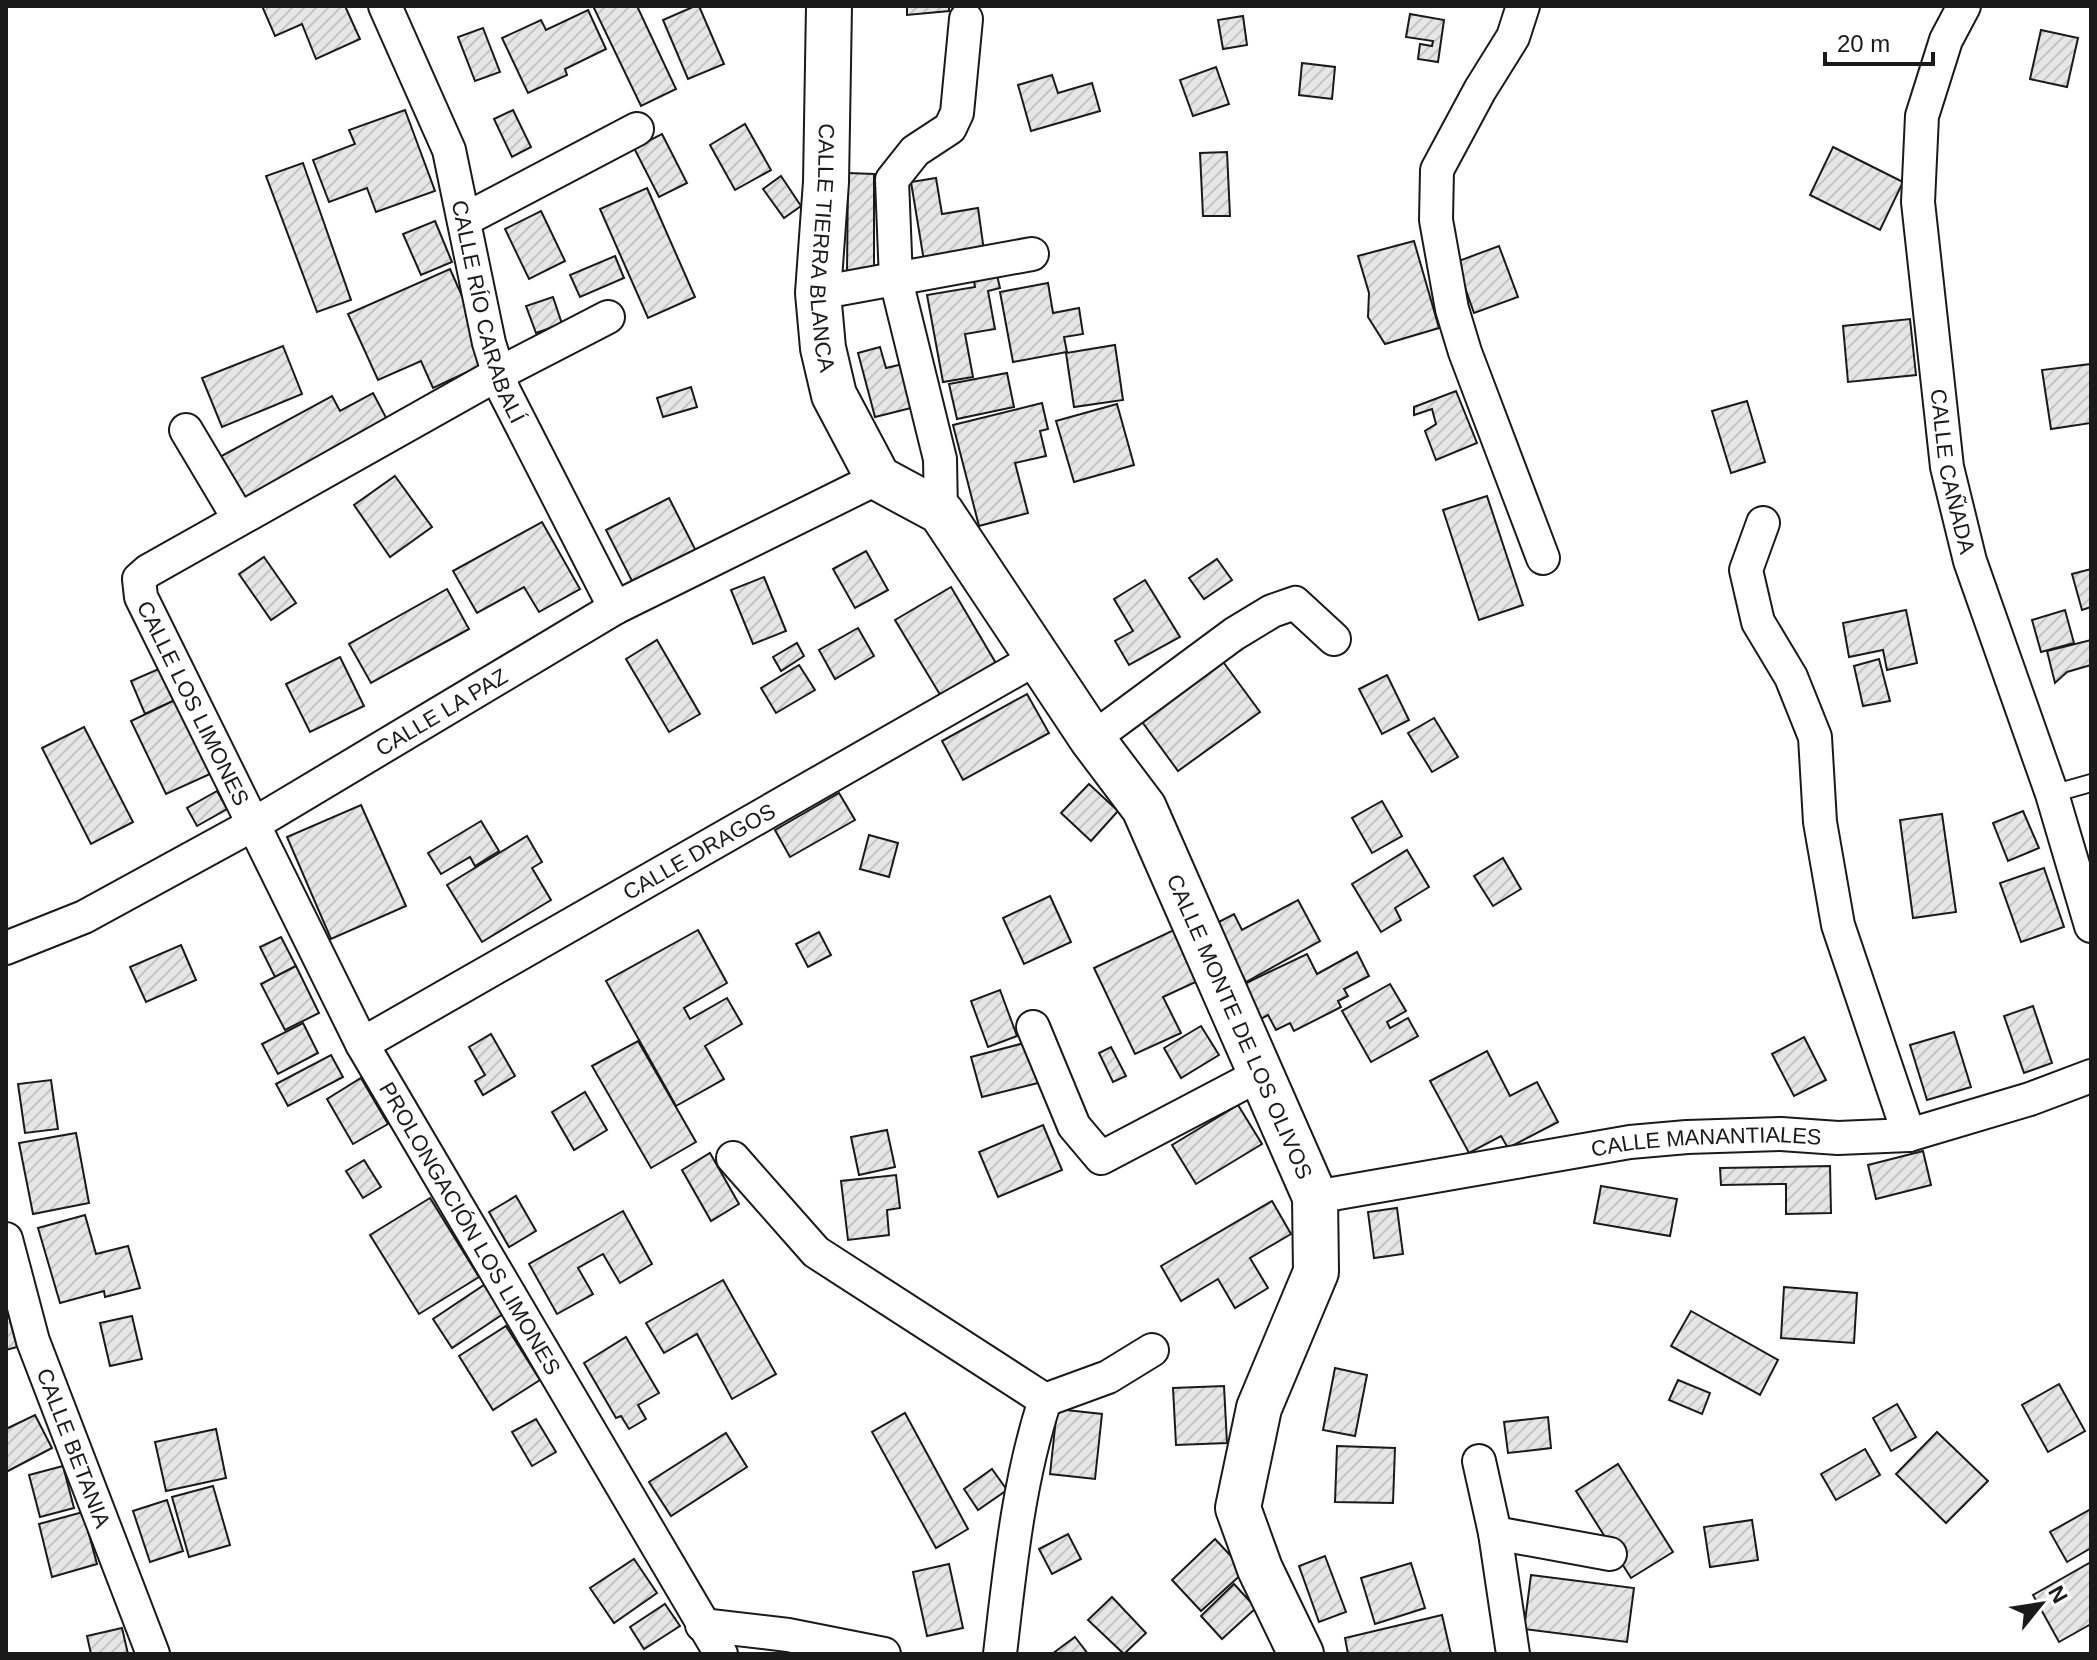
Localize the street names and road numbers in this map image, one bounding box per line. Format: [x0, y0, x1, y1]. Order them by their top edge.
street label: CALLE TIERRA BLANCA [805, 123, 841, 375]
street label: CALLE RÍO CARABALÍ [447, 198, 531, 428]
street label: CALLE CAÑADA [1926, 387, 1980, 557]
street label: CALLE LOS LIMONES [132, 597, 255, 810]
street label: CALLE LA PAZ [371, 663, 512, 761]
street label: CALLE DRAGOS [618, 798, 779, 905]
street label: CALLE MONTE DE LOS OLIVOS [1162, 870, 1318, 1183]
street label: PROLONGACIÓN LOS LIMONES [375, 1077, 566, 1379]
street label: CALLE MANANTIALES [1589, 1121, 1822, 1161]
street label: CALLE BETANIA [32, 1365, 116, 1531]

